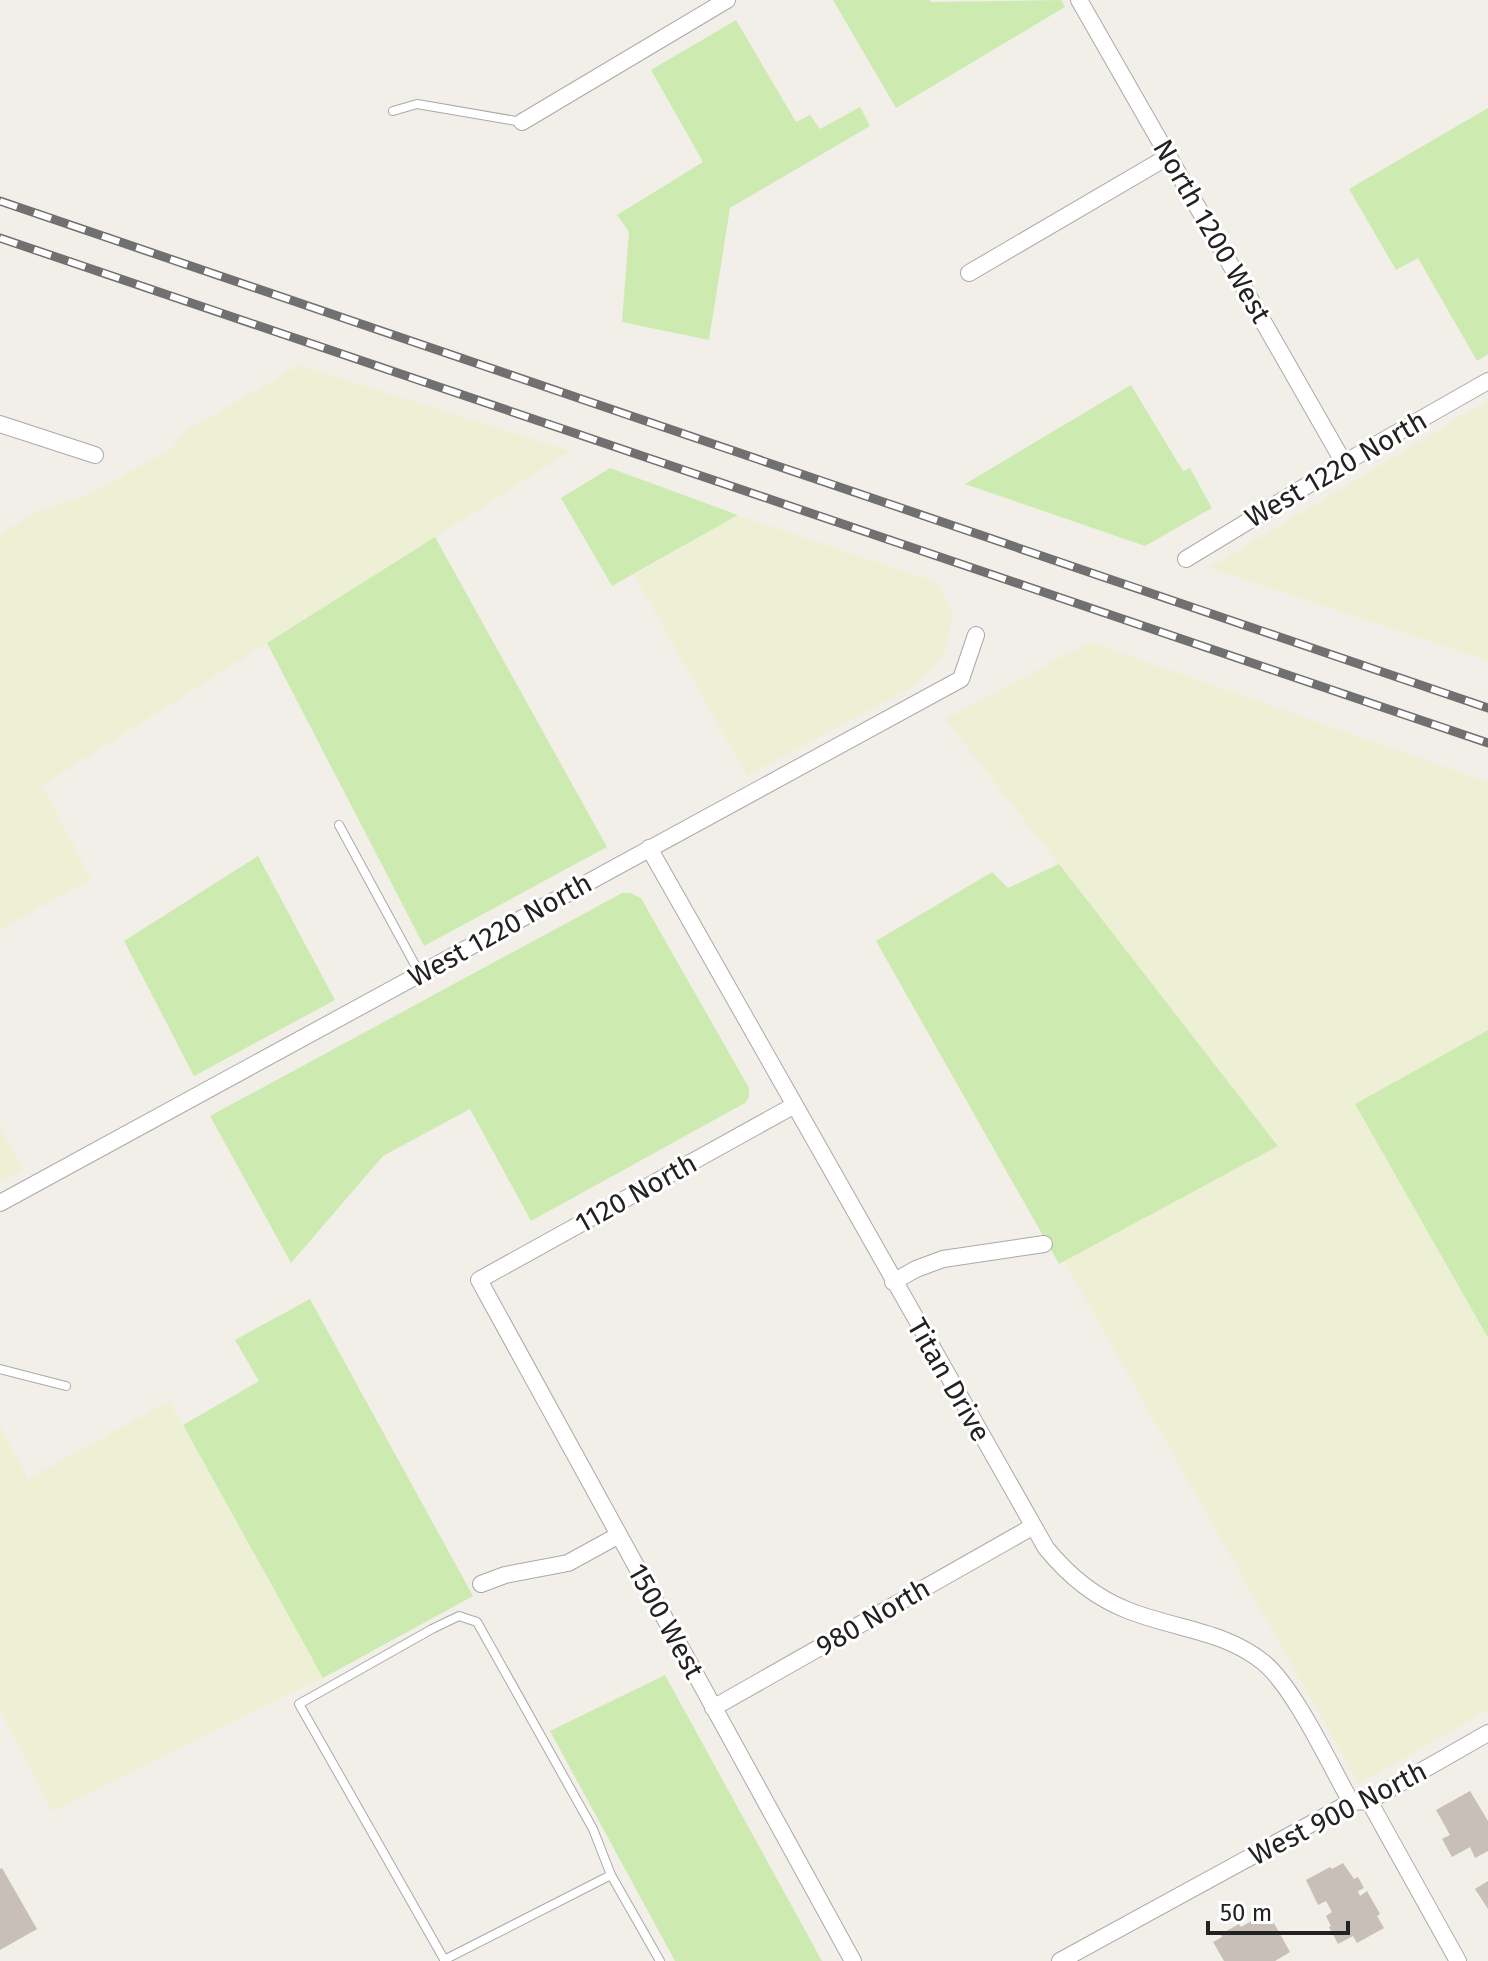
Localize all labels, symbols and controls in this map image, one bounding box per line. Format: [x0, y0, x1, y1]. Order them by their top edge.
street label: North 1200 West [1146, 133, 1278, 329]
street label: West 1220 North [1239, 404, 1433, 534]
street label: West 1220 North [403, 866, 597, 994]
street label: 1120 North [570, 1146, 702, 1240]
street label: Titan Drive [900, 1312, 998, 1448]
street label: 1500 West [621, 1558, 711, 1685]
street label: 980 North [810, 1571, 936, 1663]
street label: West 900 North [1244, 1754, 1432, 1872]
scale bar [1208, 1885, 1348, 1935]
text: 50 m [1220, 1899, 1272, 1927]

